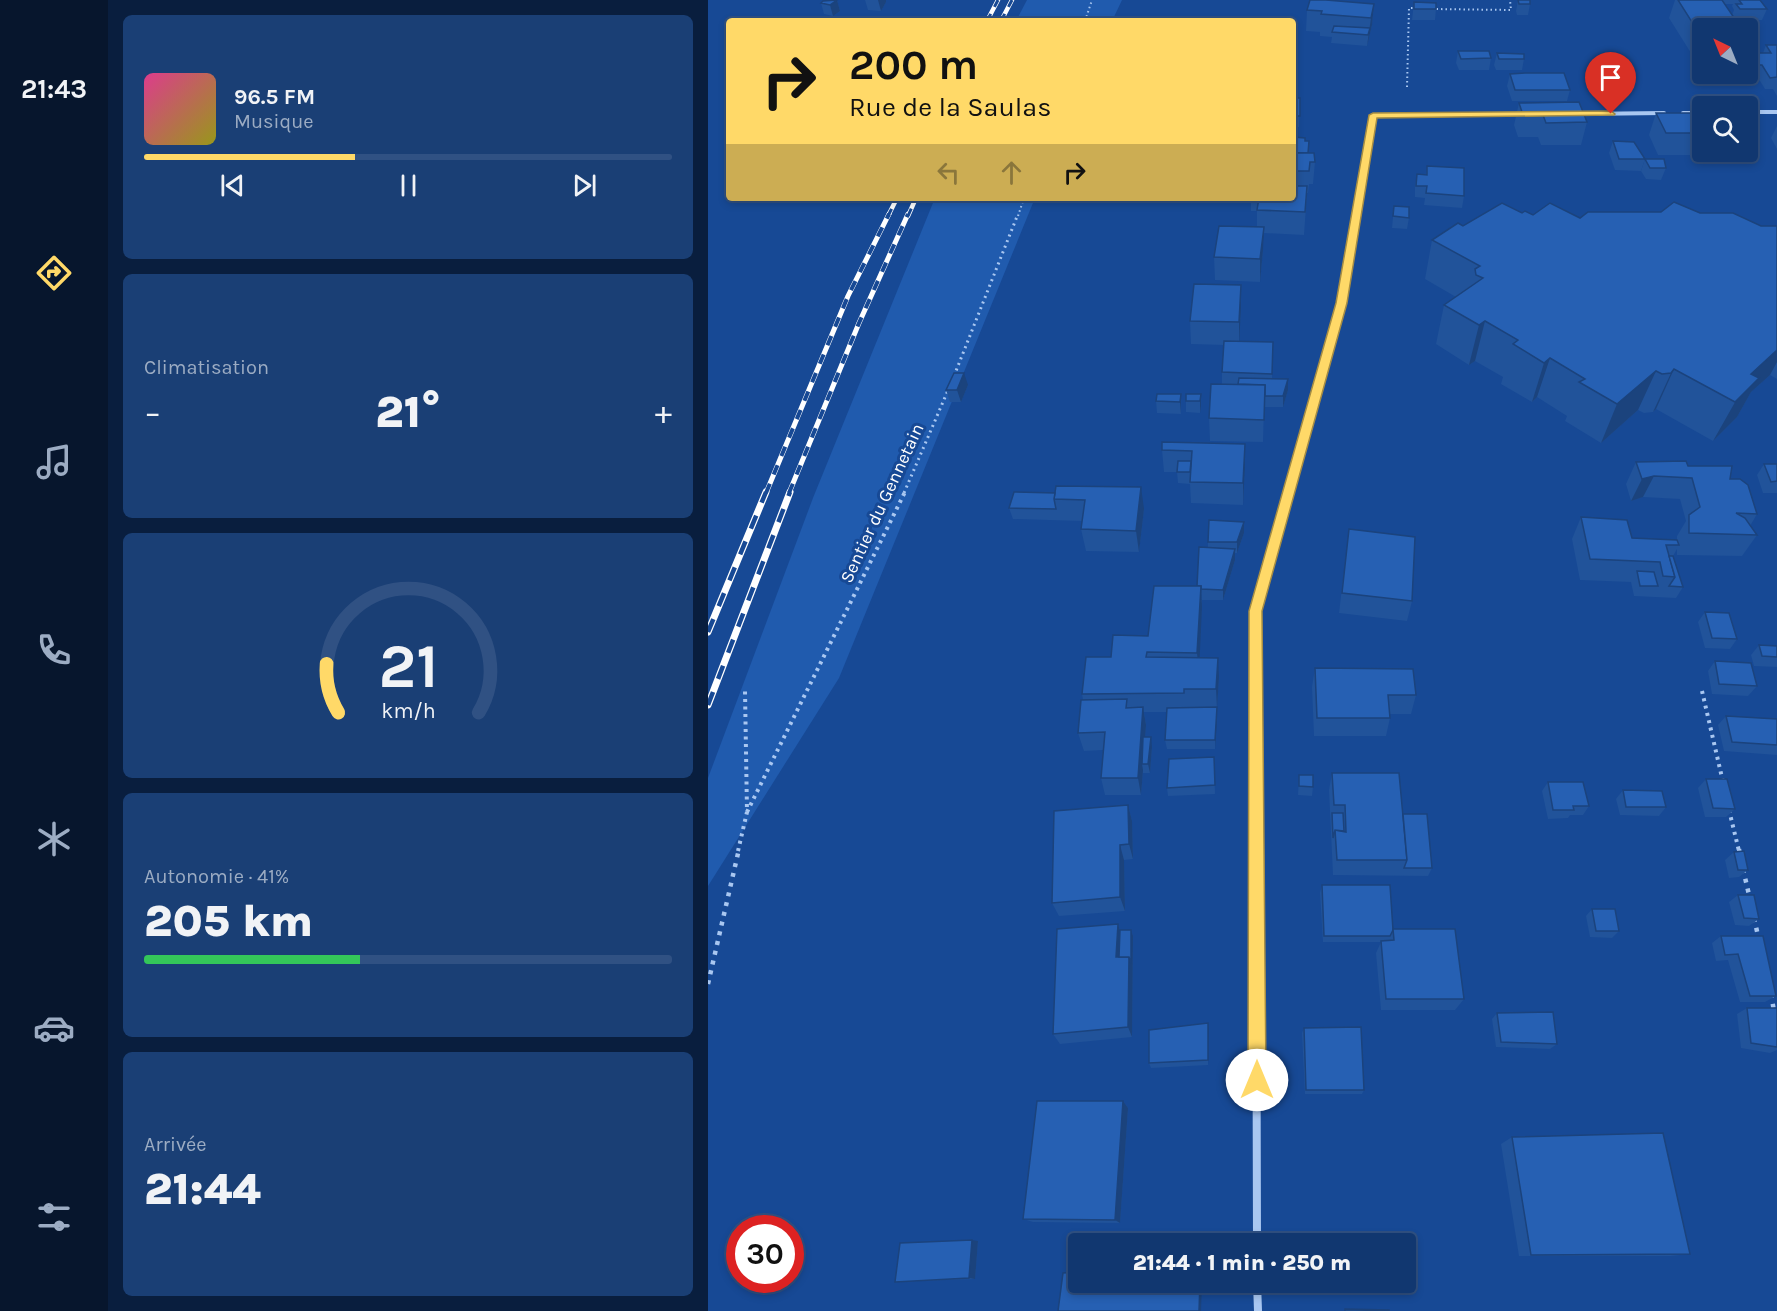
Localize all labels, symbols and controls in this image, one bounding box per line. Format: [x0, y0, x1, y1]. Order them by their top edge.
north arrow [1692, 18, 1758, 84]
map controls [1692, 18, 1758, 162]
text: 200 m [849, 40, 978, 90]
icon: right [750, 42, 828, 120]
pin [1585, 52, 1636, 114]
icon: arrive [1594, 61, 1627, 94]
text: 21:43 [21, 73, 87, 105]
text: 96.5 FM [234, 84, 315, 110]
text: Rue de la Saulas [849, 91, 1051, 123]
button: search [1692, 96, 1758, 162]
text: Musique [234, 110, 314, 133]
icon: left [932, 156, 965, 189]
icon: ahead [995, 156, 1028, 189]
icon: right [1058, 156, 1091, 189]
icon: previous [216, 169, 249, 202]
icon: pause [392, 169, 425, 202]
icon: next [568, 169, 601, 202]
icon: directions [33, 252, 75, 294]
text: Climatisation [144, 356, 269, 379]
text: 21° [375, 386, 441, 438]
text: − [144, 393, 161, 431]
text: + [655, 393, 672, 431]
street label: Sentier du Gennetain [835, 420, 929, 586]
icon: music [33, 441, 75, 483]
icon: phone [33, 629, 75, 671]
text: 21 [378, 630, 438, 703]
text: km/h [381, 698, 435, 723]
icon: climate [33, 818, 75, 860]
text: Autonomie · 41% [144, 865, 289, 888]
text: 205 km [144, 895, 313, 947]
icon: car [33, 1007, 75, 1049]
position arrow [1225, 1048, 1289, 1112]
text: Arrivée [144, 1133, 207, 1156]
text: 21:44 [144, 1163, 261, 1215]
icon: filters [33, 1196, 75, 1238]
speed limit sign: 30 [726, 1215, 804, 1293]
text: 21:44 · 1 min · 250 m [1133, 1250, 1351, 1276]

